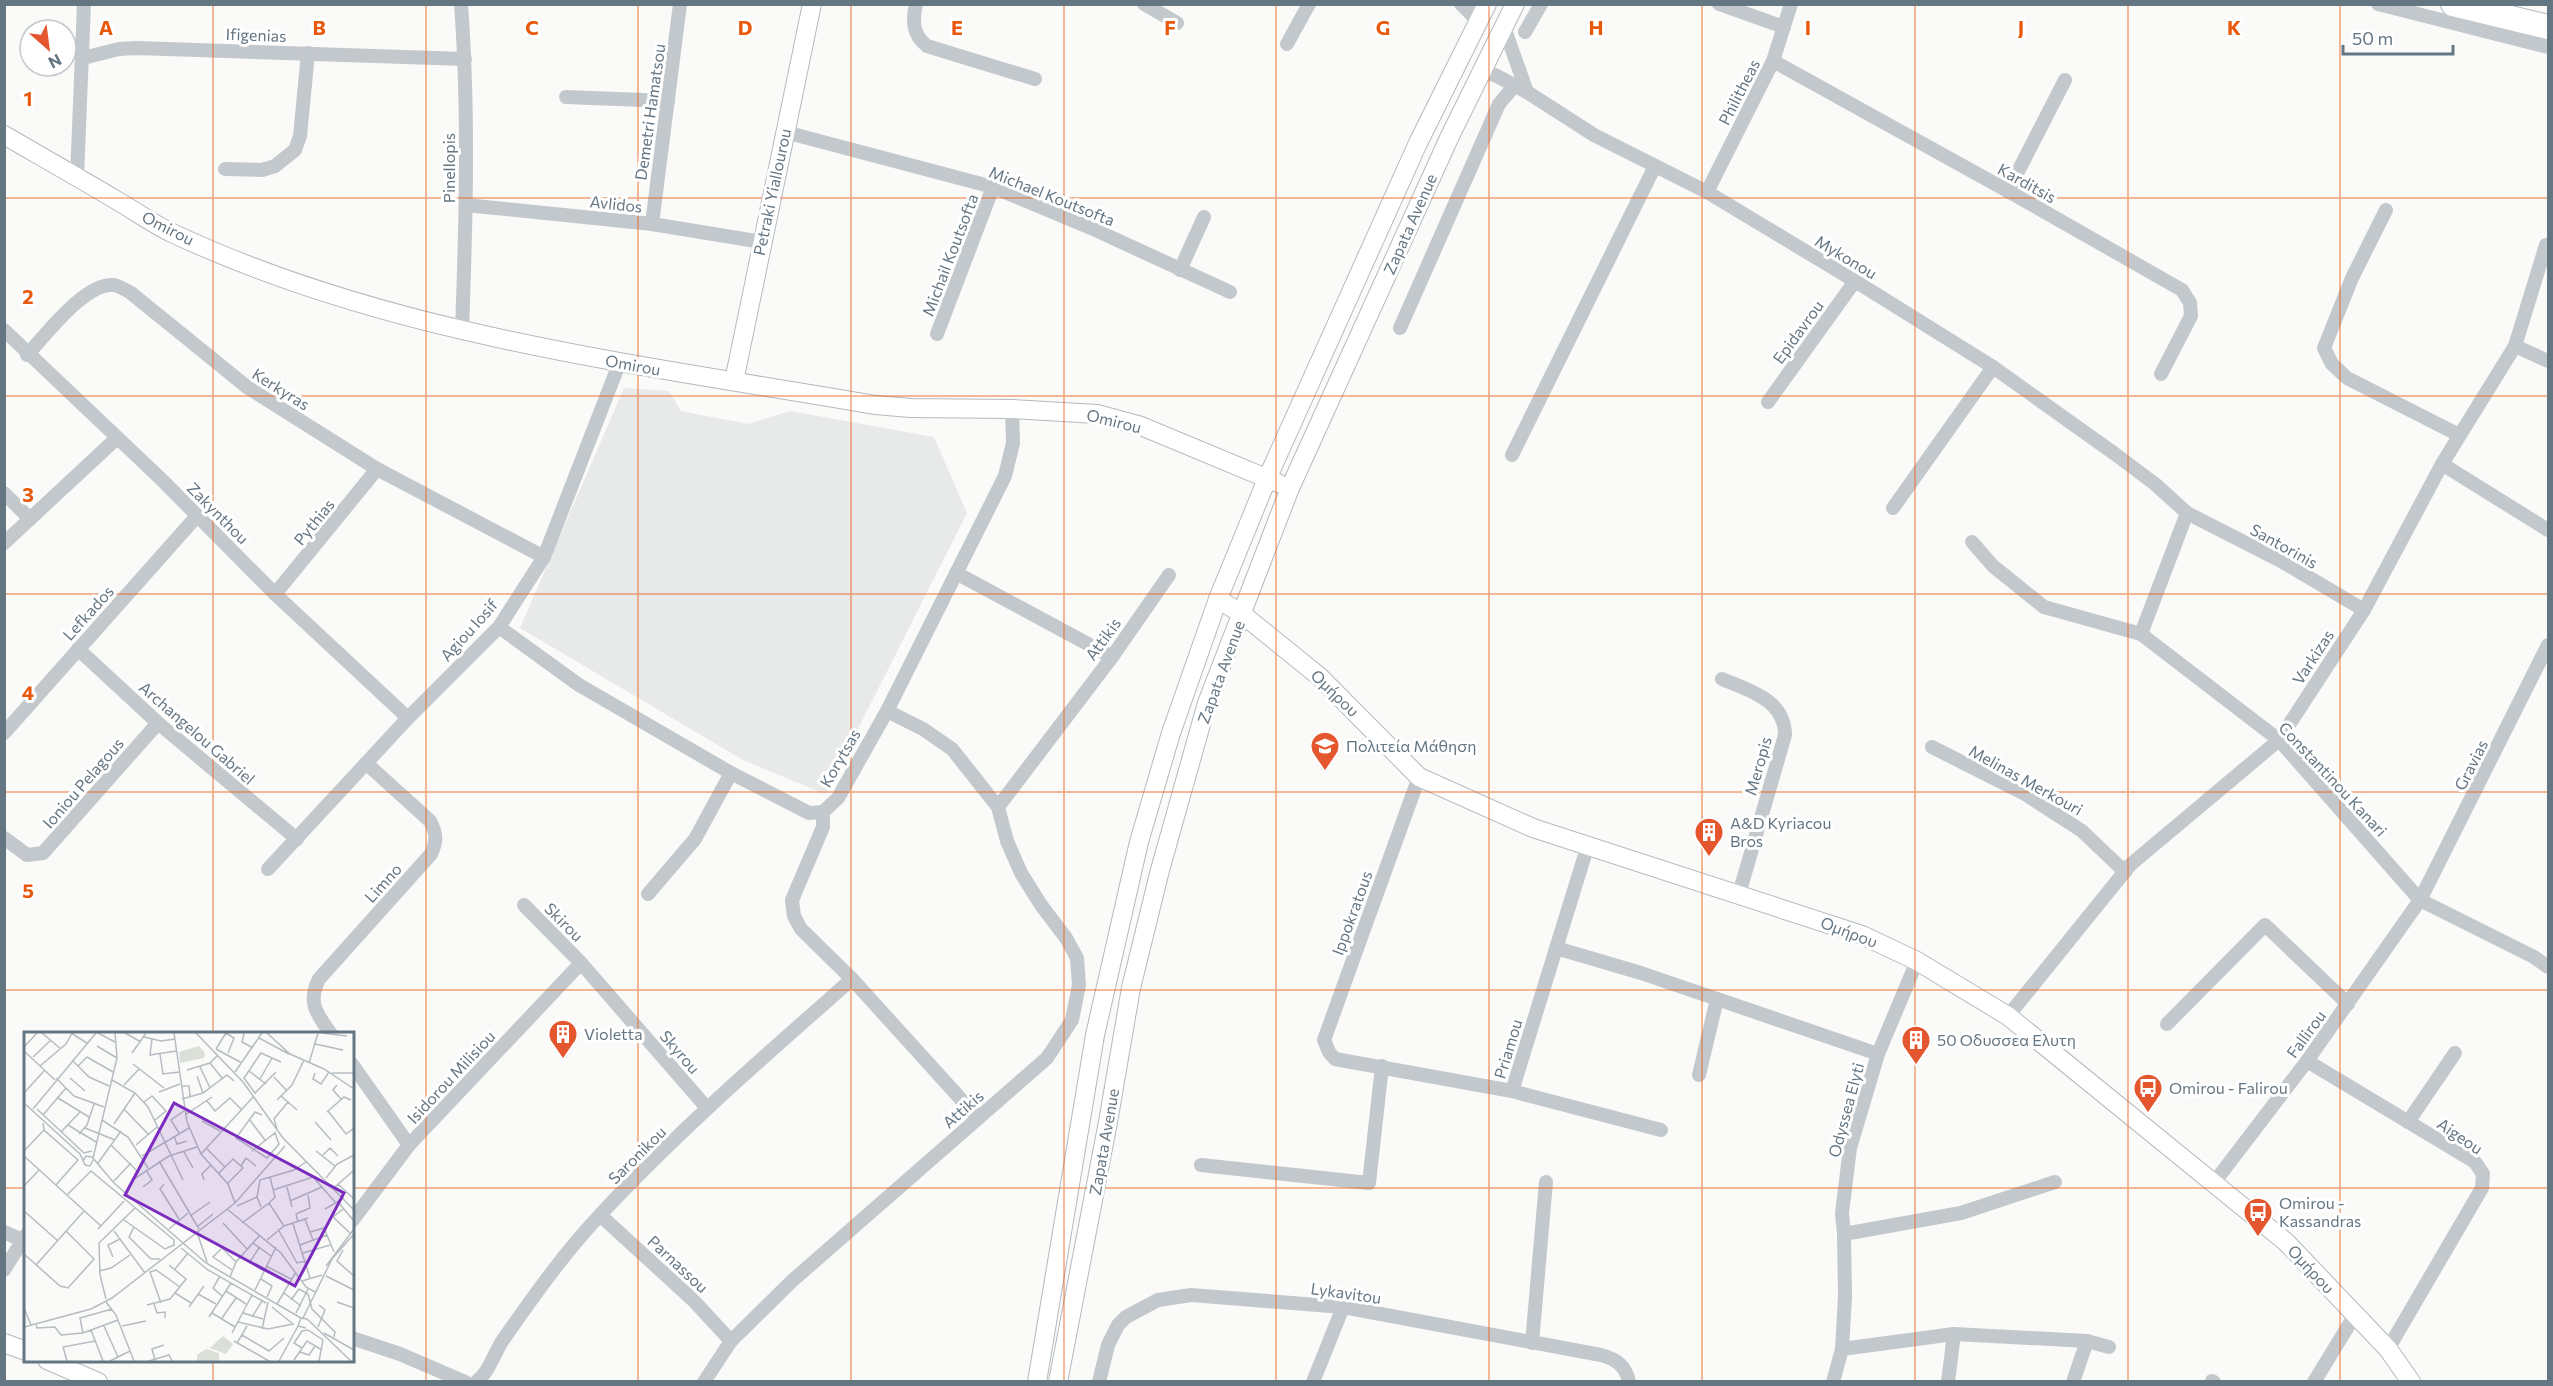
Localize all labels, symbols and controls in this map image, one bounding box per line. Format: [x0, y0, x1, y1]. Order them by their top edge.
text: A [99, 15, 113, 39]
text: B [312, 15, 326, 39]
text: C [525, 15, 539, 39]
text: D [738, 15, 752, 39]
text: E [951, 15, 963, 39]
text: F [1164, 15, 1176, 39]
text: G [1376, 15, 1390, 39]
text: H [1589, 15, 1604, 39]
text: I [1805, 15, 1811, 39]
text: J [2018, 15, 2024, 39]
text: K [2227, 15, 2241, 39]
north arrow [18, 18, 78, 78]
scale bar [2343, 18, 2452, 56]
street label: Ifigenias [225, 24, 287, 45]
text: 50 m [2352, 27, 2393, 49]
street label: Demetri Hamatsou [631, 42, 668, 181]
text: N [46, 50, 65, 73]
street label: Philitheas [1714, 56, 1763, 128]
text: 1 [23, 86, 33, 110]
street label: Petraki Yiallourou [749, 127, 794, 257]
street label: Pinellopis [439, 133, 458, 203]
street label: Karditsis [1995, 159, 2060, 206]
street label: Michael Koutsofta [987, 162, 1118, 229]
street label: Zapata Avenue [1379, 170, 1440, 277]
street label: Avlidos [589, 191, 643, 216]
street label: Michail Koutsofta [917, 191, 982, 319]
street label: Omirou [139, 206, 197, 249]
street label: Mykonou [1812, 231, 1881, 282]
text: 2 [22, 284, 34, 308]
street label: Epidavrou [1768, 296, 1827, 367]
street label: Omirou [604, 350, 662, 379]
street label: Kerkyras [249, 364, 313, 414]
street label: Omirou [1085, 405, 1143, 436]
street label: Zakynthou [184, 478, 253, 547]
text: 3 [22, 482, 34, 506]
street label: Pythias [289, 495, 338, 549]
street label: Santorinis [2247, 519, 2321, 572]
street label: Lefkados [58, 582, 117, 644]
street label: Agiou Iosif [436, 594, 502, 664]
street label: Attikis [1081, 614, 1124, 664]
street label: Zapata Avenue [1193, 618, 1248, 726]
street label: Varkizas [2288, 626, 2337, 688]
street label: Ομήρου [1307, 665, 1363, 720]
street label: Archangelou Gabriel [136, 677, 259, 788]
text: 4 [22, 680, 34, 704]
street label: Constantinou Kanari [2275, 717, 2391, 840]
street label: Korytsas [815, 725, 864, 790]
school or university icon: Πολιτεία Μάθηση [1309, 730, 1341, 772]
street label: Ioniou Pelagous [38, 733, 127, 832]
street label: Meropis [1740, 734, 1775, 797]
place label: Πολιτεία Μάθηση [1346, 736, 1476, 755]
street label: Gravias [2450, 736, 2491, 793]
street label: Melinas Merkouri [1966, 740, 2086, 819]
place label: A&D Kyriacou Bros [1730, 813, 1831, 850]
building icon: A&D Kyriacou Bros [1693, 816, 1725, 858]
street label: Limno [360, 859, 405, 906]
street label: Ippokratous [1327, 868, 1376, 958]
text: 5 [22, 878, 34, 902]
street label: Skirou [541, 898, 588, 945]
street label: Ομήρου [1818, 912, 1880, 951]
street label: Fallirou [2282, 1006, 2329, 1061]
street label: Priamou [1489, 1017, 1526, 1081]
building icon: Violetta [547, 1018, 579, 1060]
place label: Violetta [584, 1024, 643, 1043]
building icon: 50 Οδυσσεα Ελυτη [1900, 1024, 1932, 1066]
street label: Isidorou Milisiou [403, 1026, 498, 1127]
street label: Skyrou [656, 1026, 704, 1077]
place label: 50 Οδυσσεα Ελυτη [1937, 1030, 2076, 1049]
inset map [24, 1032, 354, 1362]
street label: Odyssea Elyti [1824, 1060, 1867, 1159]
bus stop icon: Omirou - Falirou [2132, 1072, 2164, 1114]
place label: Omirou - Falirou [2169, 1078, 2288, 1097]
street label: Attikis [938, 1086, 987, 1131]
street label: Zapata Avenue [1085, 1087, 1122, 1197]
street label: Aigeou [2434, 1114, 2487, 1158]
street label: Saronikou [604, 1122, 669, 1187]
place label: Omirou - Kassandras [2279, 1193, 2361, 1230]
bus stop icon: Omirou - Kassandras [2242, 1196, 2274, 1238]
street label: Parnassou [644, 1231, 712, 1296]
street label: Ομήρου [2284, 1240, 2339, 1297]
street label: Lykavitou [1310, 1278, 1383, 1307]

